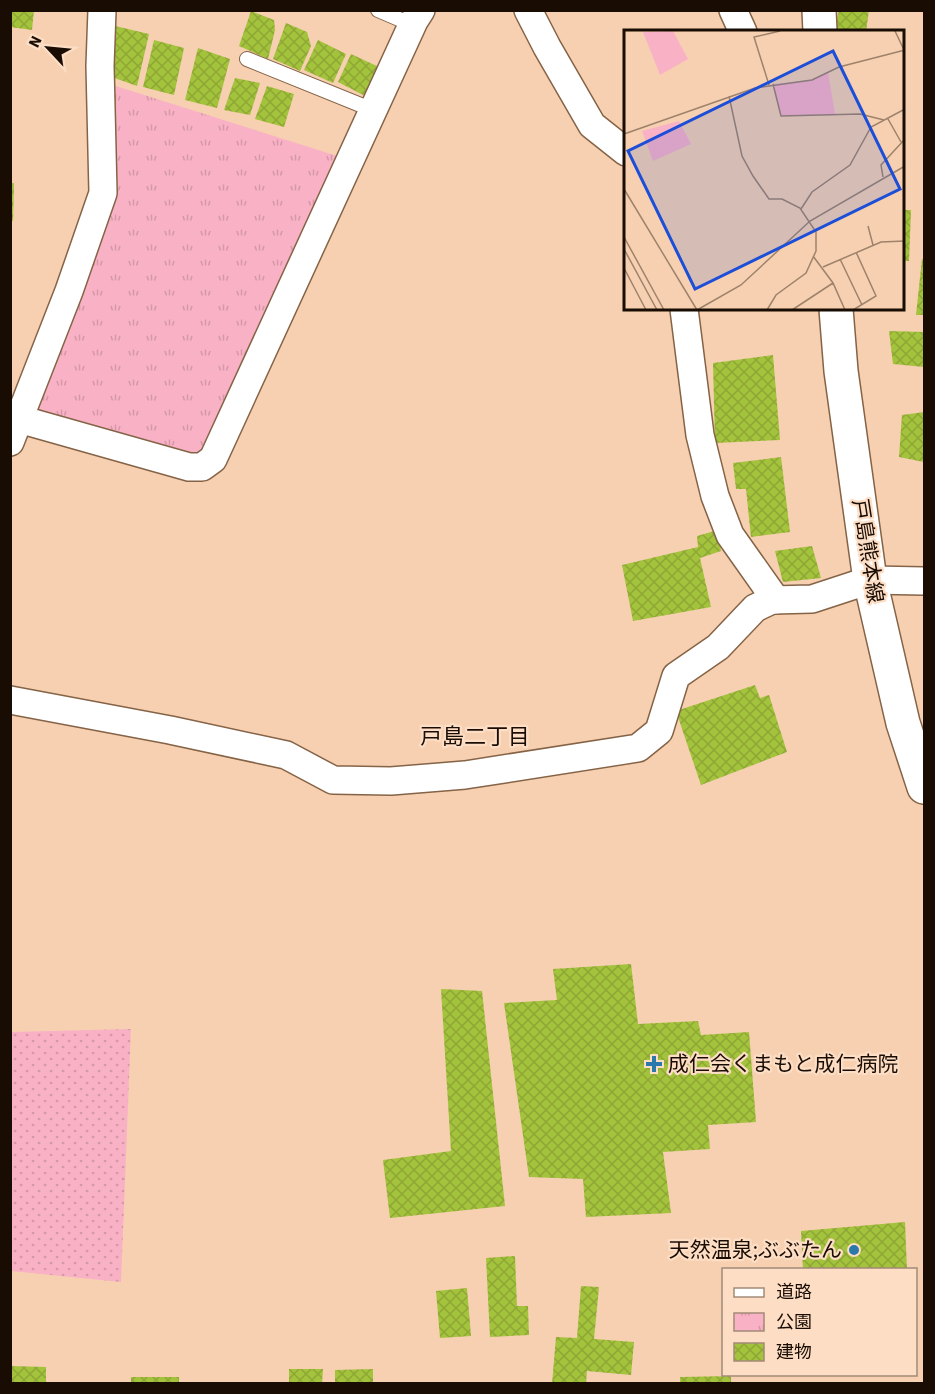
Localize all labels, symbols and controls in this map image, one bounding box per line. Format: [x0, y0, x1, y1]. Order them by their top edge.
north arrow [18, 18, 78, 78]
inset map [624, 30, 905, 310]
text: N [23, 32, 48, 51]
street label: 戸島熊本線 [845, 497, 891, 605]
district label: 戸島二丁目 [420, 721, 530, 753]
place label: 成仁会くまもと成仁病院 [668, 1049, 899, 1079]
marker: 成仁会くまもと成仁病院 [645, 1055, 663, 1073]
place label: 天然温泉;ぶぶたん [669, 1235, 842, 1265]
marker: 天然温泉;ぶぶたん [847, 1243, 861, 1257]
legend [722, 1268, 917, 1376]
text: 道路 [776, 1280, 812, 1305]
text: 公園 [776, 1310, 812, 1335]
text: 建物 [776, 1340, 812, 1365]

